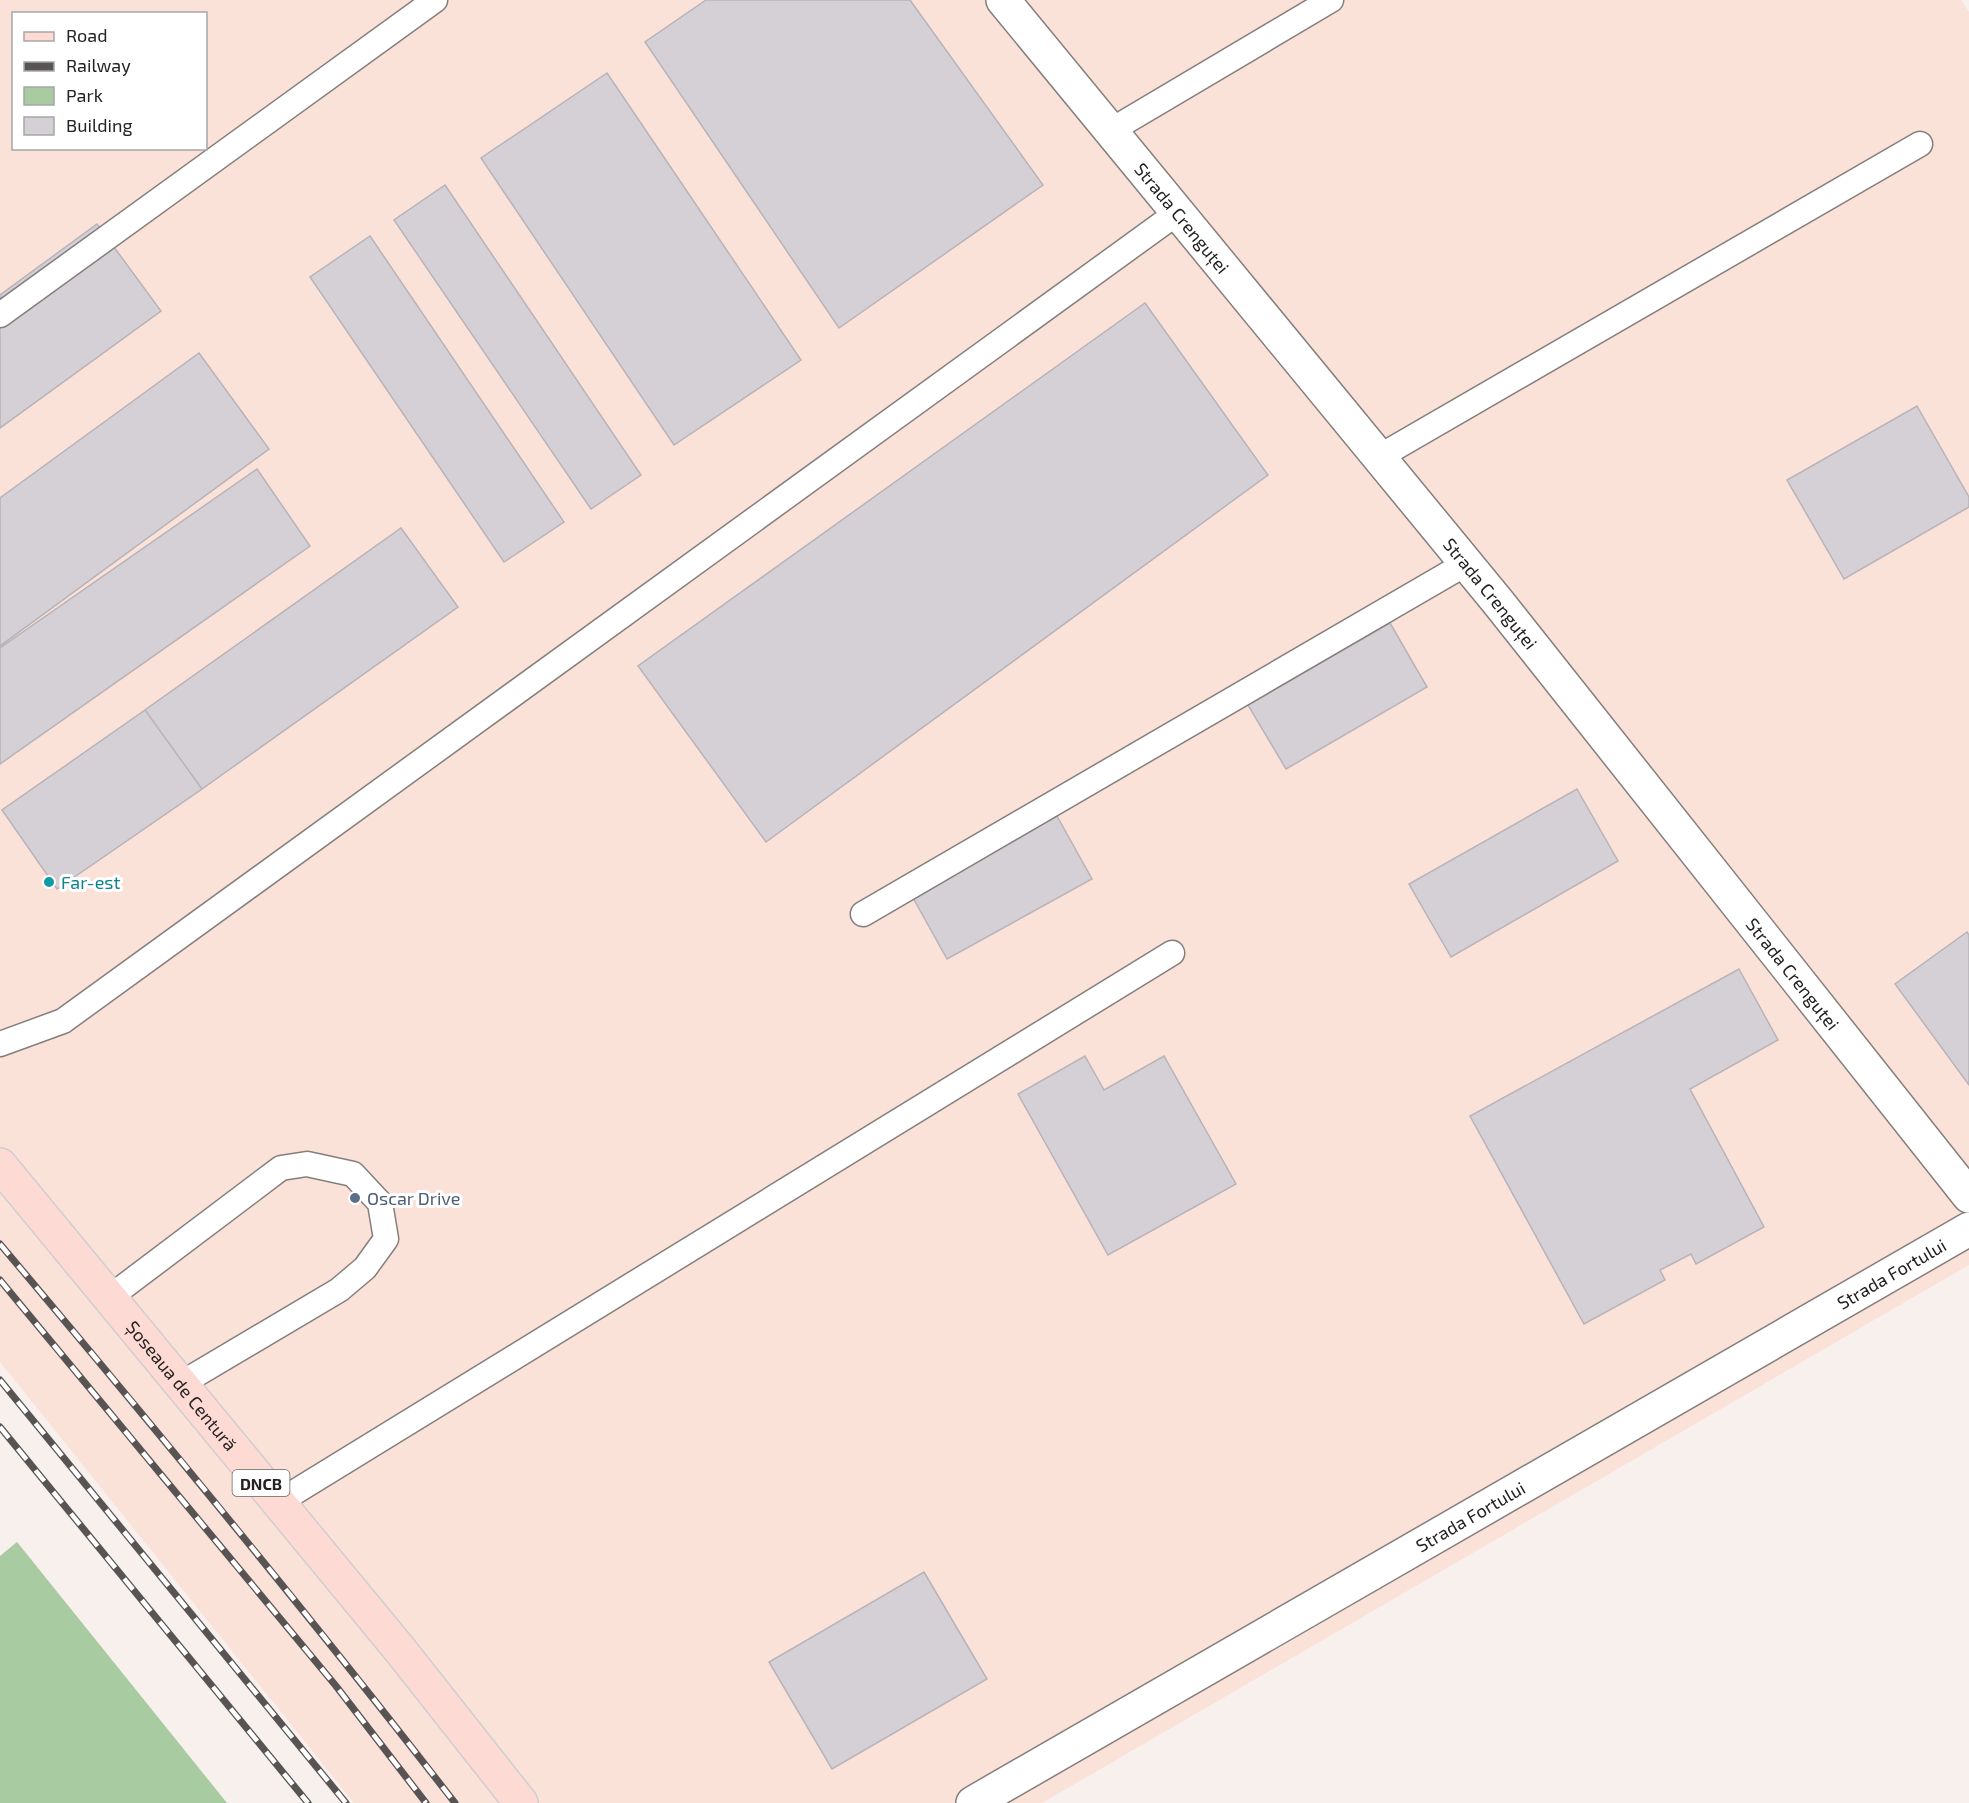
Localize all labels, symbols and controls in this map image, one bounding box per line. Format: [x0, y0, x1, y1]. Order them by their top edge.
legend [12, 12, 207, 150]
text: Road [66, 24, 107, 46]
text: Railway [66, 54, 131, 76]
text: Park [66, 84, 103, 106]
text: Building [66, 114, 133, 136]
street label: Strada Crenguței [1130, 158, 1234, 278]
street label: Strada Crenguței [1439, 533, 1542, 654]
place label: Far-est [61, 871, 120, 893]
marker: Far-est [42, 875, 56, 889]
street label: Strada Crenguței [1742, 913, 1844, 1034]
place label: Oscar Drive [367, 1187, 460, 1209]
marker: Oscar Drive [348, 1191, 362, 1205]
street label: Strada Fortului [1833, 1234, 1950, 1314]
street label: Șoseaua de Centură [121, 1316, 242, 1455]
road number: DNCB [232, 1470, 290, 1496]
street label: Strada Fortului [1412, 1476, 1529, 1556]

